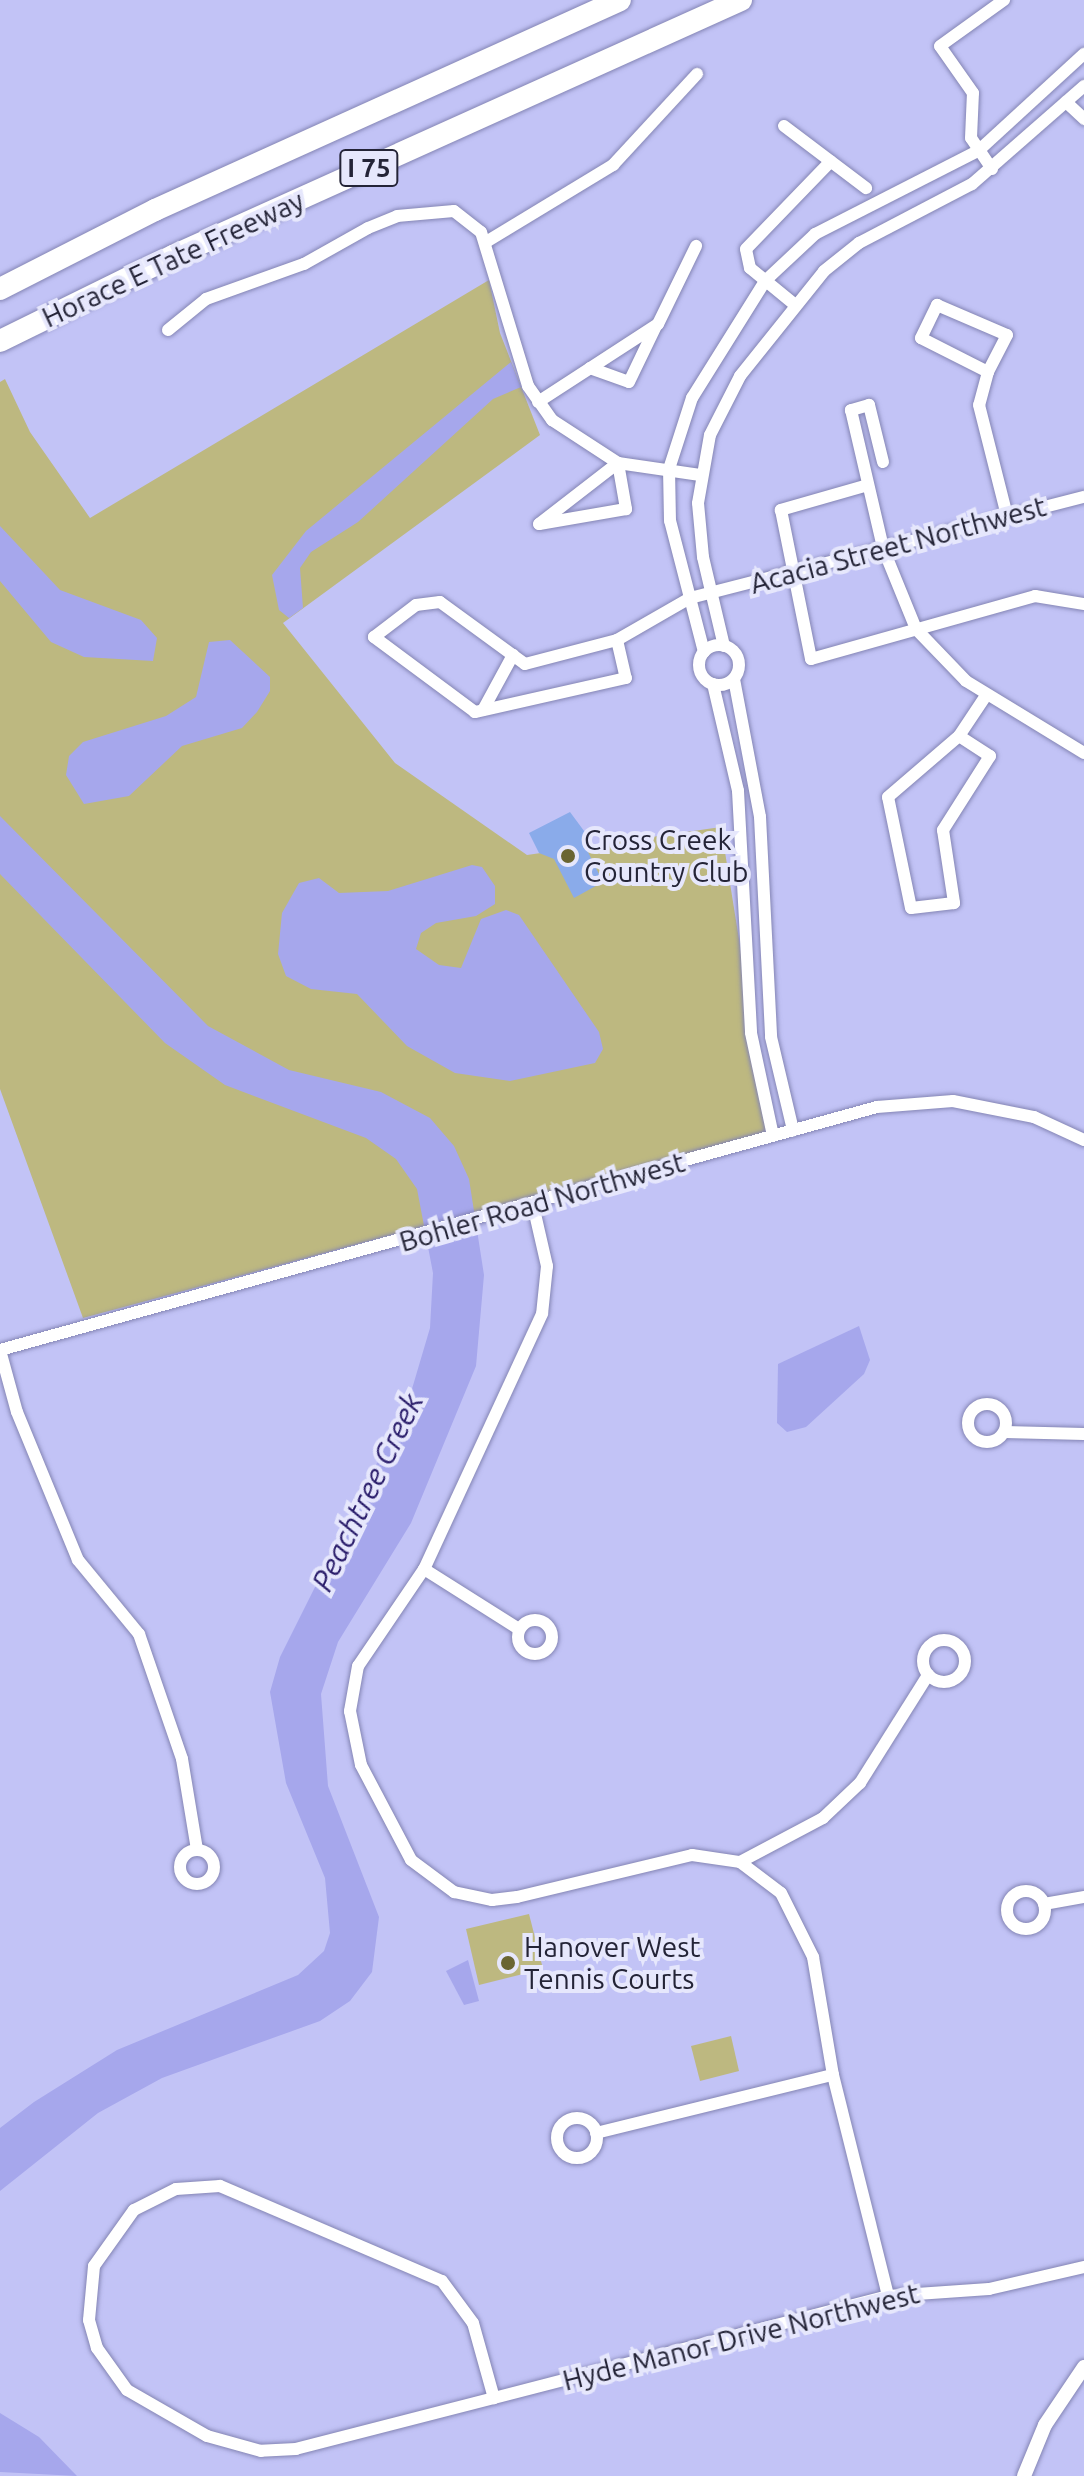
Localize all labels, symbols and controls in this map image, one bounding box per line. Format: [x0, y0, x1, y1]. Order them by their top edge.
road number: I 75 [339, 146, 399, 190]
street label: Horace E Tate Freeway [37, 184, 309, 334]
street label: Acacia Street Northwest [746, 489, 1050, 601]
place label: Cross Creek Country Club [584, 823, 748, 889]
marker: Cross Creek Country Club [559, 847, 577, 865]
street label: Bohler Road Northwest [395, 1145, 689, 1259]
water label: Peachtree Creek [304, 1387, 430, 1597]
place label: Hanover West Tennis Courts [524, 1930, 700, 1996]
marker: Hanover West Tennis Courts [499, 1954, 517, 1972]
street label: Hyde Manor Drive Northwest [559, 2276, 923, 2398]

